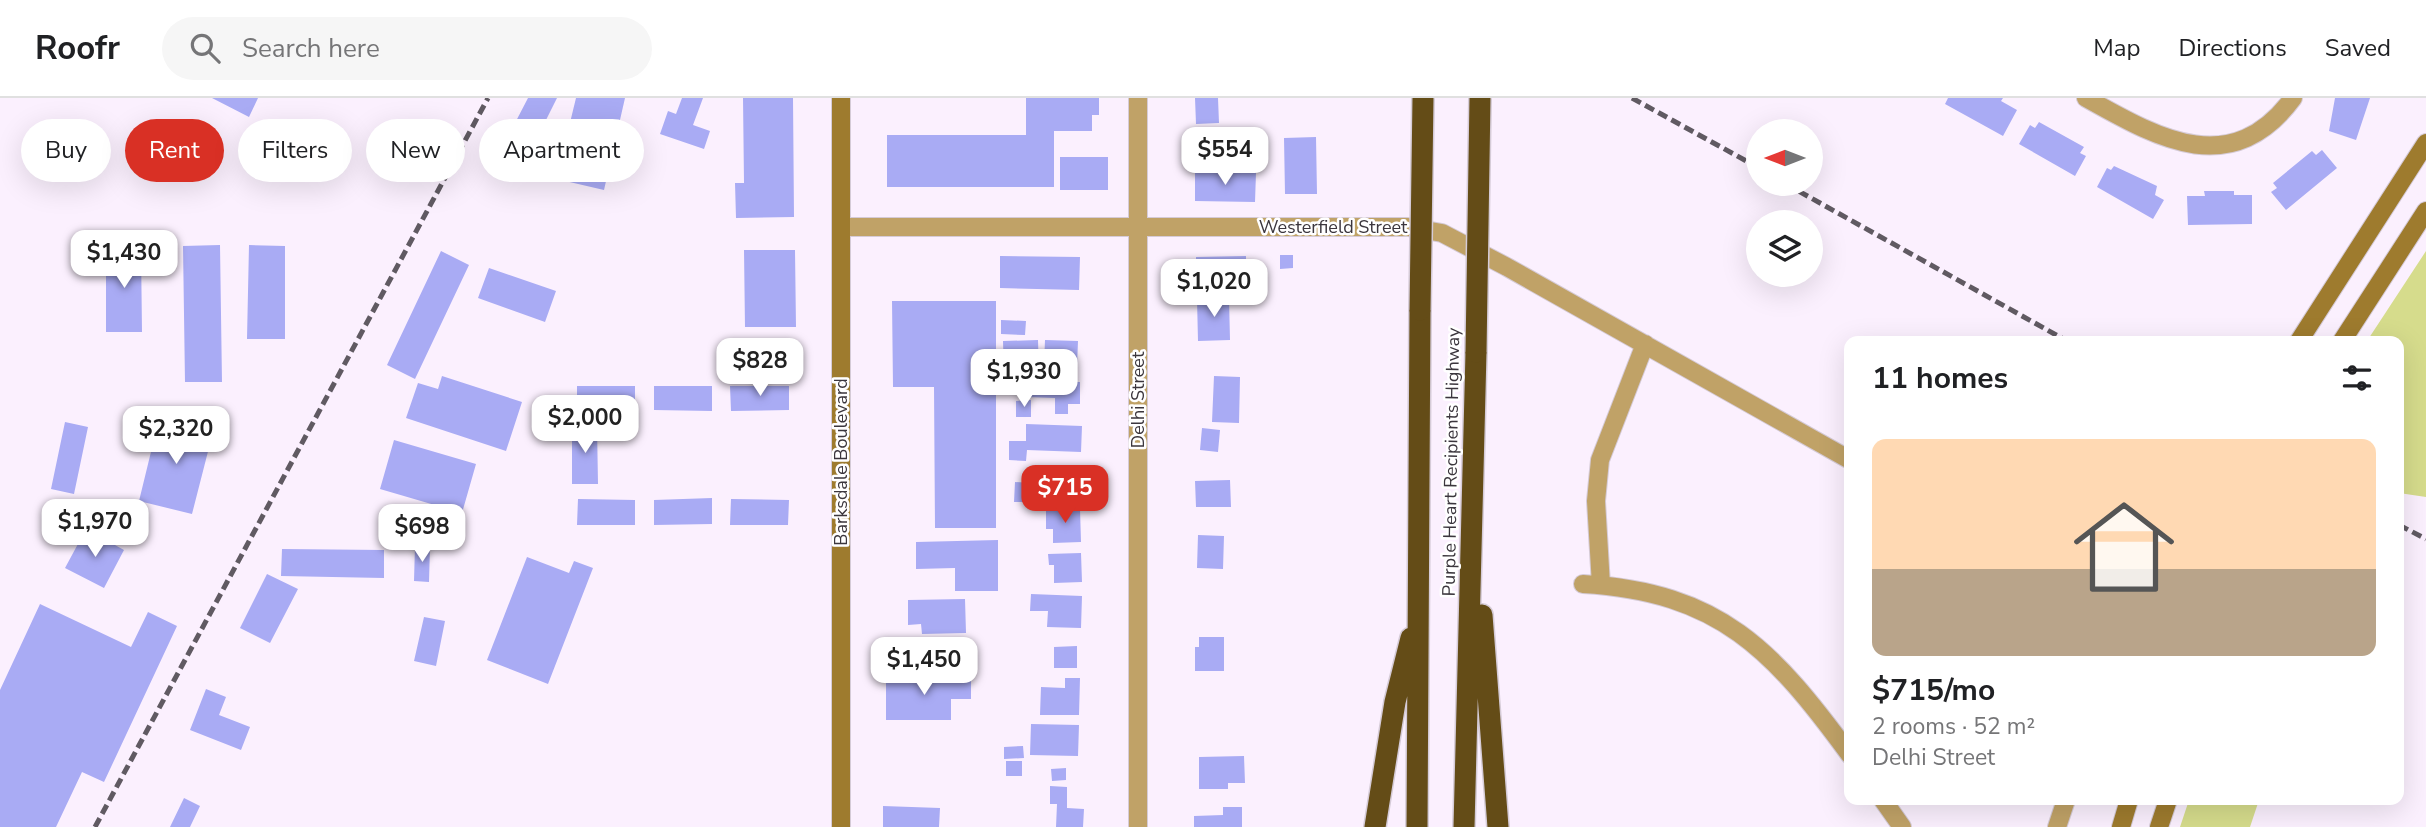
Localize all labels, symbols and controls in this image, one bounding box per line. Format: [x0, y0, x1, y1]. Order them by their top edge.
search box [162, 17, 652, 80]
text: Roofr [35, 26, 120, 71]
icon: search [186, 29, 224, 67]
text: Search here [242, 31, 380, 66]
text: Map [2093, 32, 2140, 64]
text: Directions [2178, 32, 2287, 64]
text: Saved [2325, 32, 2391, 64]
chip: Buy [21, 119, 111, 182]
chip: Rent [125, 119, 224, 182]
chip: Filters [238, 119, 352, 182]
chip: New [366, 119, 465, 182]
chip: Apartment [479, 119, 644, 182]
north arrow [1746, 119, 1824, 196]
map controls [1746, 119, 1823, 287]
pin: $554 [1184, 127, 1266, 187]
text: $554 [1197, 134, 1253, 165]
button: layers [1746, 210, 1823, 287]
street label: Westerfield Street [1259, 215, 1408, 239]
pin: $1,430 [67, 230, 181, 290]
text: $1,430 [87, 237, 161, 268]
pin: $1,020 [1157, 260, 1271, 319]
text: $1,020 [1177, 266, 1251, 297]
street label: Purple Heart Recipients Highway [1437, 327, 1465, 596]
pin: $828 [719, 338, 801, 398]
text: $828 [732, 345, 788, 376]
pin: $1,930 [967, 350, 1081, 409]
street label: Delhi Street [1126, 351, 1150, 448]
text: $1,930 [987, 356, 1061, 387]
text: 11 homes [1872, 358, 2008, 399]
icon: filters [2338, 359, 2376, 397]
street label: Barksdale Boulevard [829, 378, 853, 546]
pin: $2,000 [528, 396, 642, 455]
text: $2,000 [548, 402, 622, 433]
pin: $2,320 [119, 406, 233, 466]
text: $2,320 [139, 413, 213, 444]
pin: $715 [1024, 466, 1106, 525]
text: $715 [1037, 472, 1093, 503]
icon: home [2061, 484, 2187, 610]
pin: $1,970 [38, 500, 152, 559]
pin: $698 [381, 504, 463, 564]
text: $1,970 [58, 506, 132, 537]
text: $698 [394, 511, 450, 542]
pin: $1,450 [867, 638, 981, 697]
text: $1,450 [887, 644, 961, 675]
text: $715/mo [1872, 670, 1995, 711]
text: 2 rooms · 52 m² [1872, 711, 2035, 742]
text: Delhi Street [1872, 742, 1995, 773]

